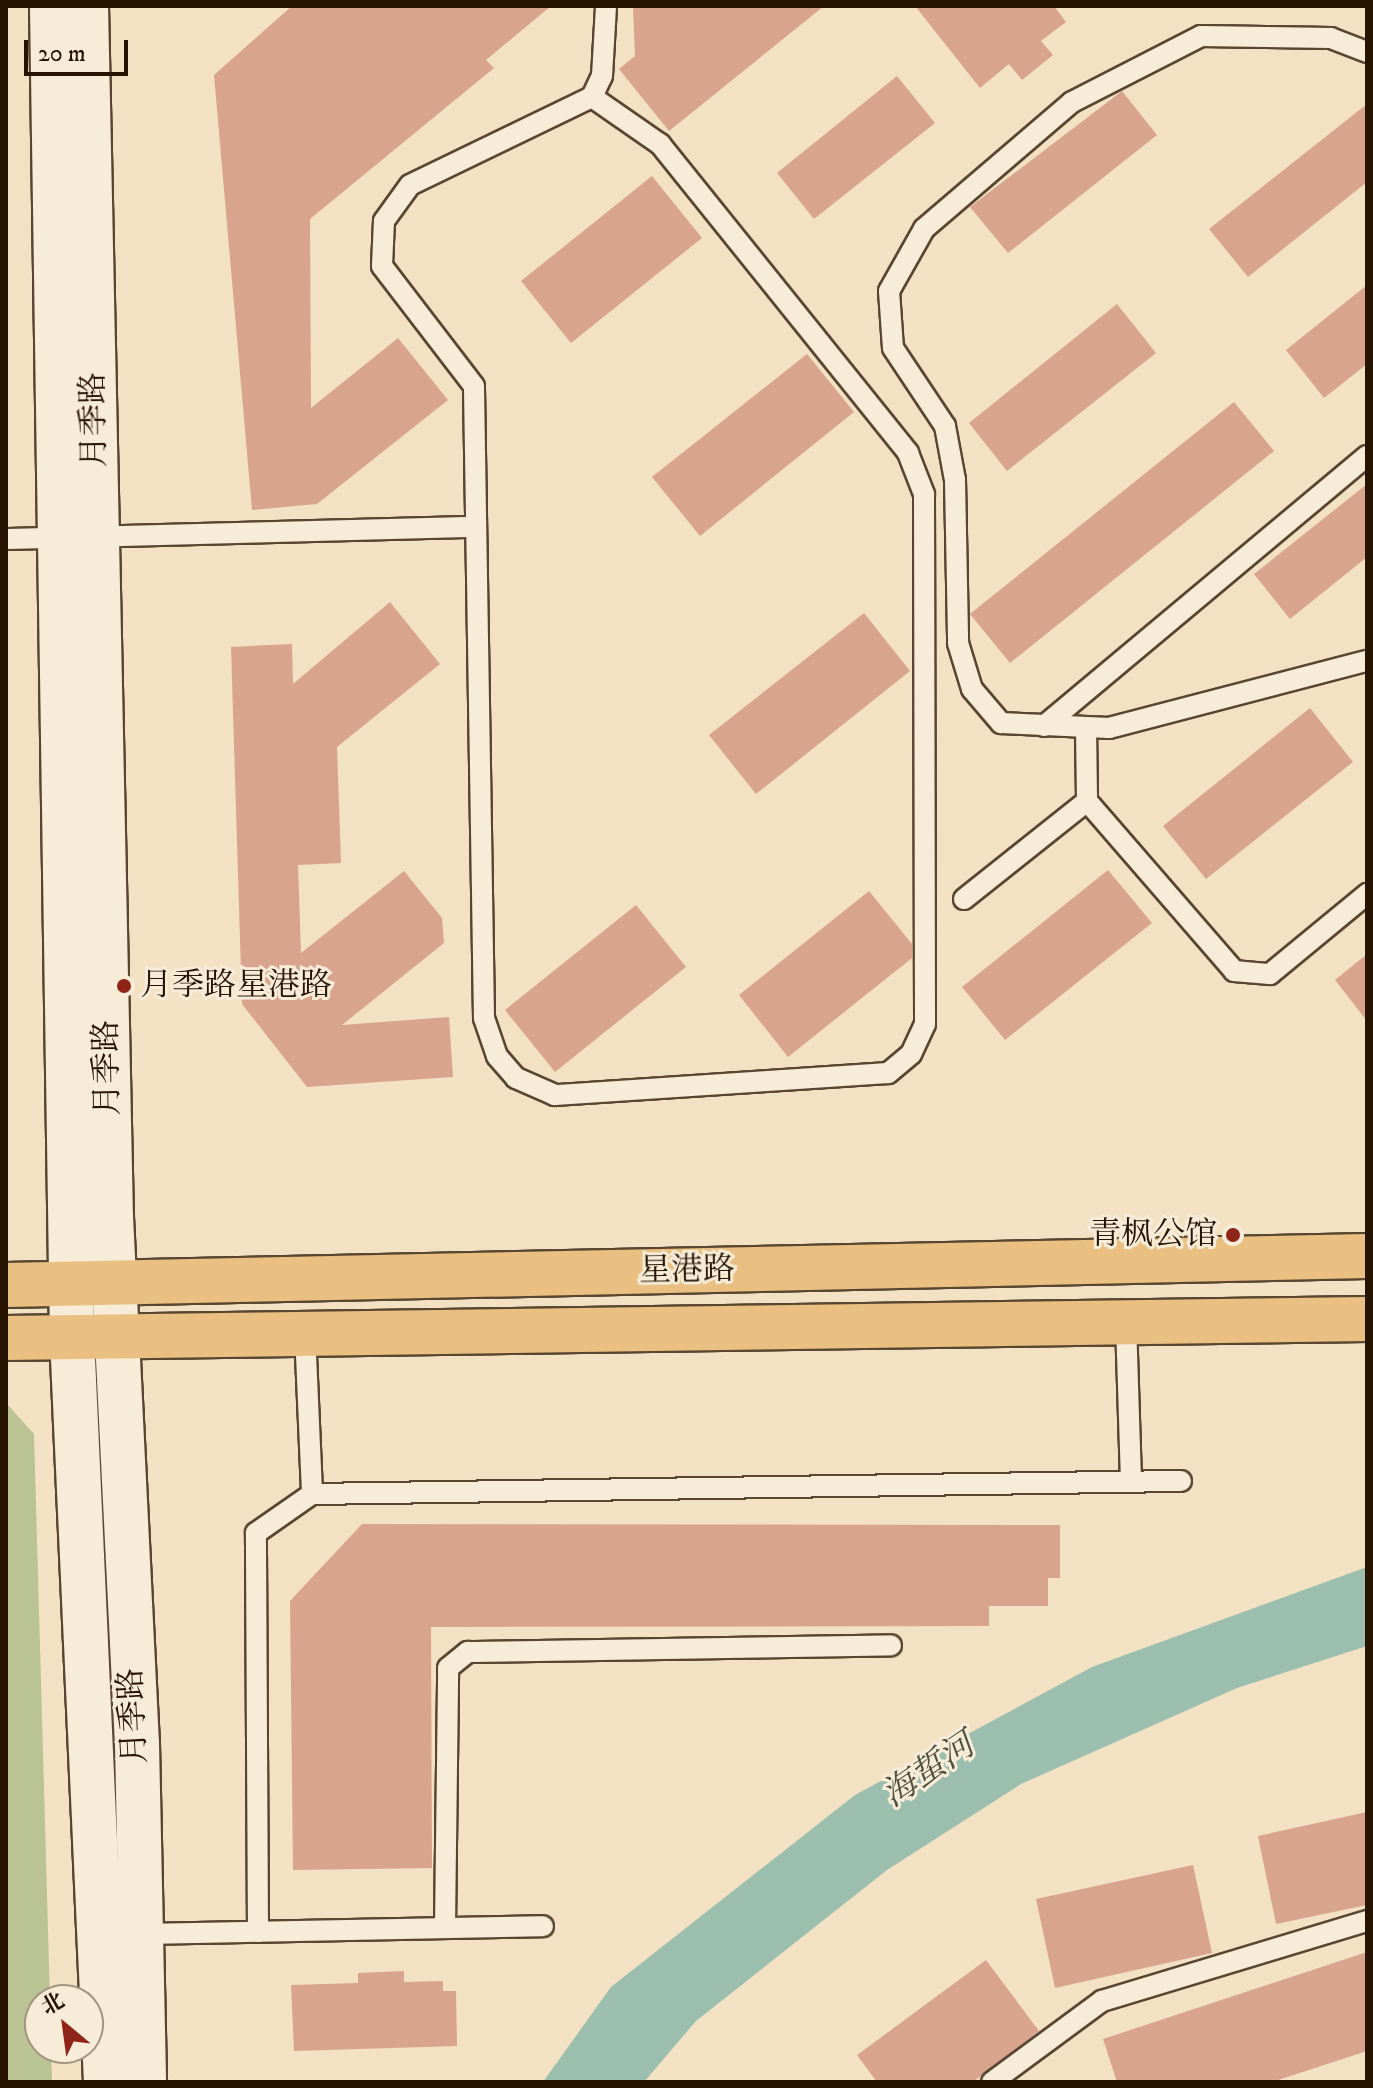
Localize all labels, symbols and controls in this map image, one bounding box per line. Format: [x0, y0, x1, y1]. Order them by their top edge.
scale bar [28, 24, 132, 74]
text: 20 m [38, 39, 86, 69]
street label: 月季路 [75, 372, 115, 468]
place label: 月季路星港路 [140, 967, 332, 1005]
marker: 月季路星港路 [115, 977, 133, 995]
street label: 月季路 [88, 1020, 128, 1116]
place label: 青枫公馆 [1089, 1216, 1217, 1254]
marker: 青枫公馆 [1224, 1226, 1242, 1244]
street label: 星港路 [639, 1251, 735, 1291]
street label: 月季路 [112, 1667, 156, 1765]
water label: 海蜇河 [875, 1726, 983, 1816]
north arrow [24, 1984, 104, 2064]
text: 北 [37, 1987, 69, 2021]

